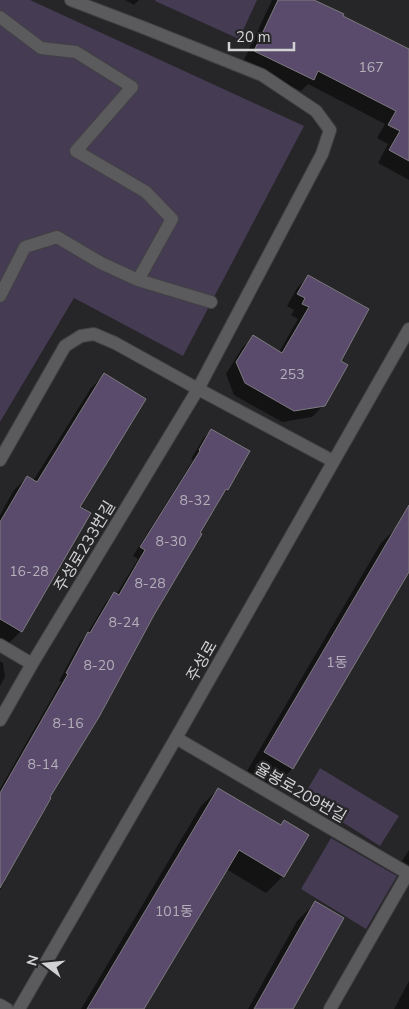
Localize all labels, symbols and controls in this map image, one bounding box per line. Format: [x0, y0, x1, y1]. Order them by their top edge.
scale bar [229, 20, 294, 52]
text: 20 m [236, 27, 271, 47]
house number: 167 [358, 58, 384, 77]
house number: 253 [279, 365, 305, 384]
house number: 8-32 [179, 491, 211, 510]
street label: 주성로233번길 [49, 497, 121, 596]
house number: 8-30 [155, 532, 187, 551]
house number: 16-28 [9, 562, 49, 581]
house number: 8-28 [134, 574, 166, 593]
house number: 8-24 [108, 613, 140, 632]
street label: 주성로 [181, 637, 223, 686]
house number: 1동 [326, 653, 348, 672]
house number: 8-20 [83, 656, 115, 675]
house number: 8-16 [52, 714, 84, 733]
house number: 8-14 [27, 755, 59, 774]
street label: 율봉로209번길 [251, 758, 350, 828]
house number: 101동 [155, 902, 193, 921]
north arrow [20, 939, 70, 989]
text: N [22, 953, 44, 968]

